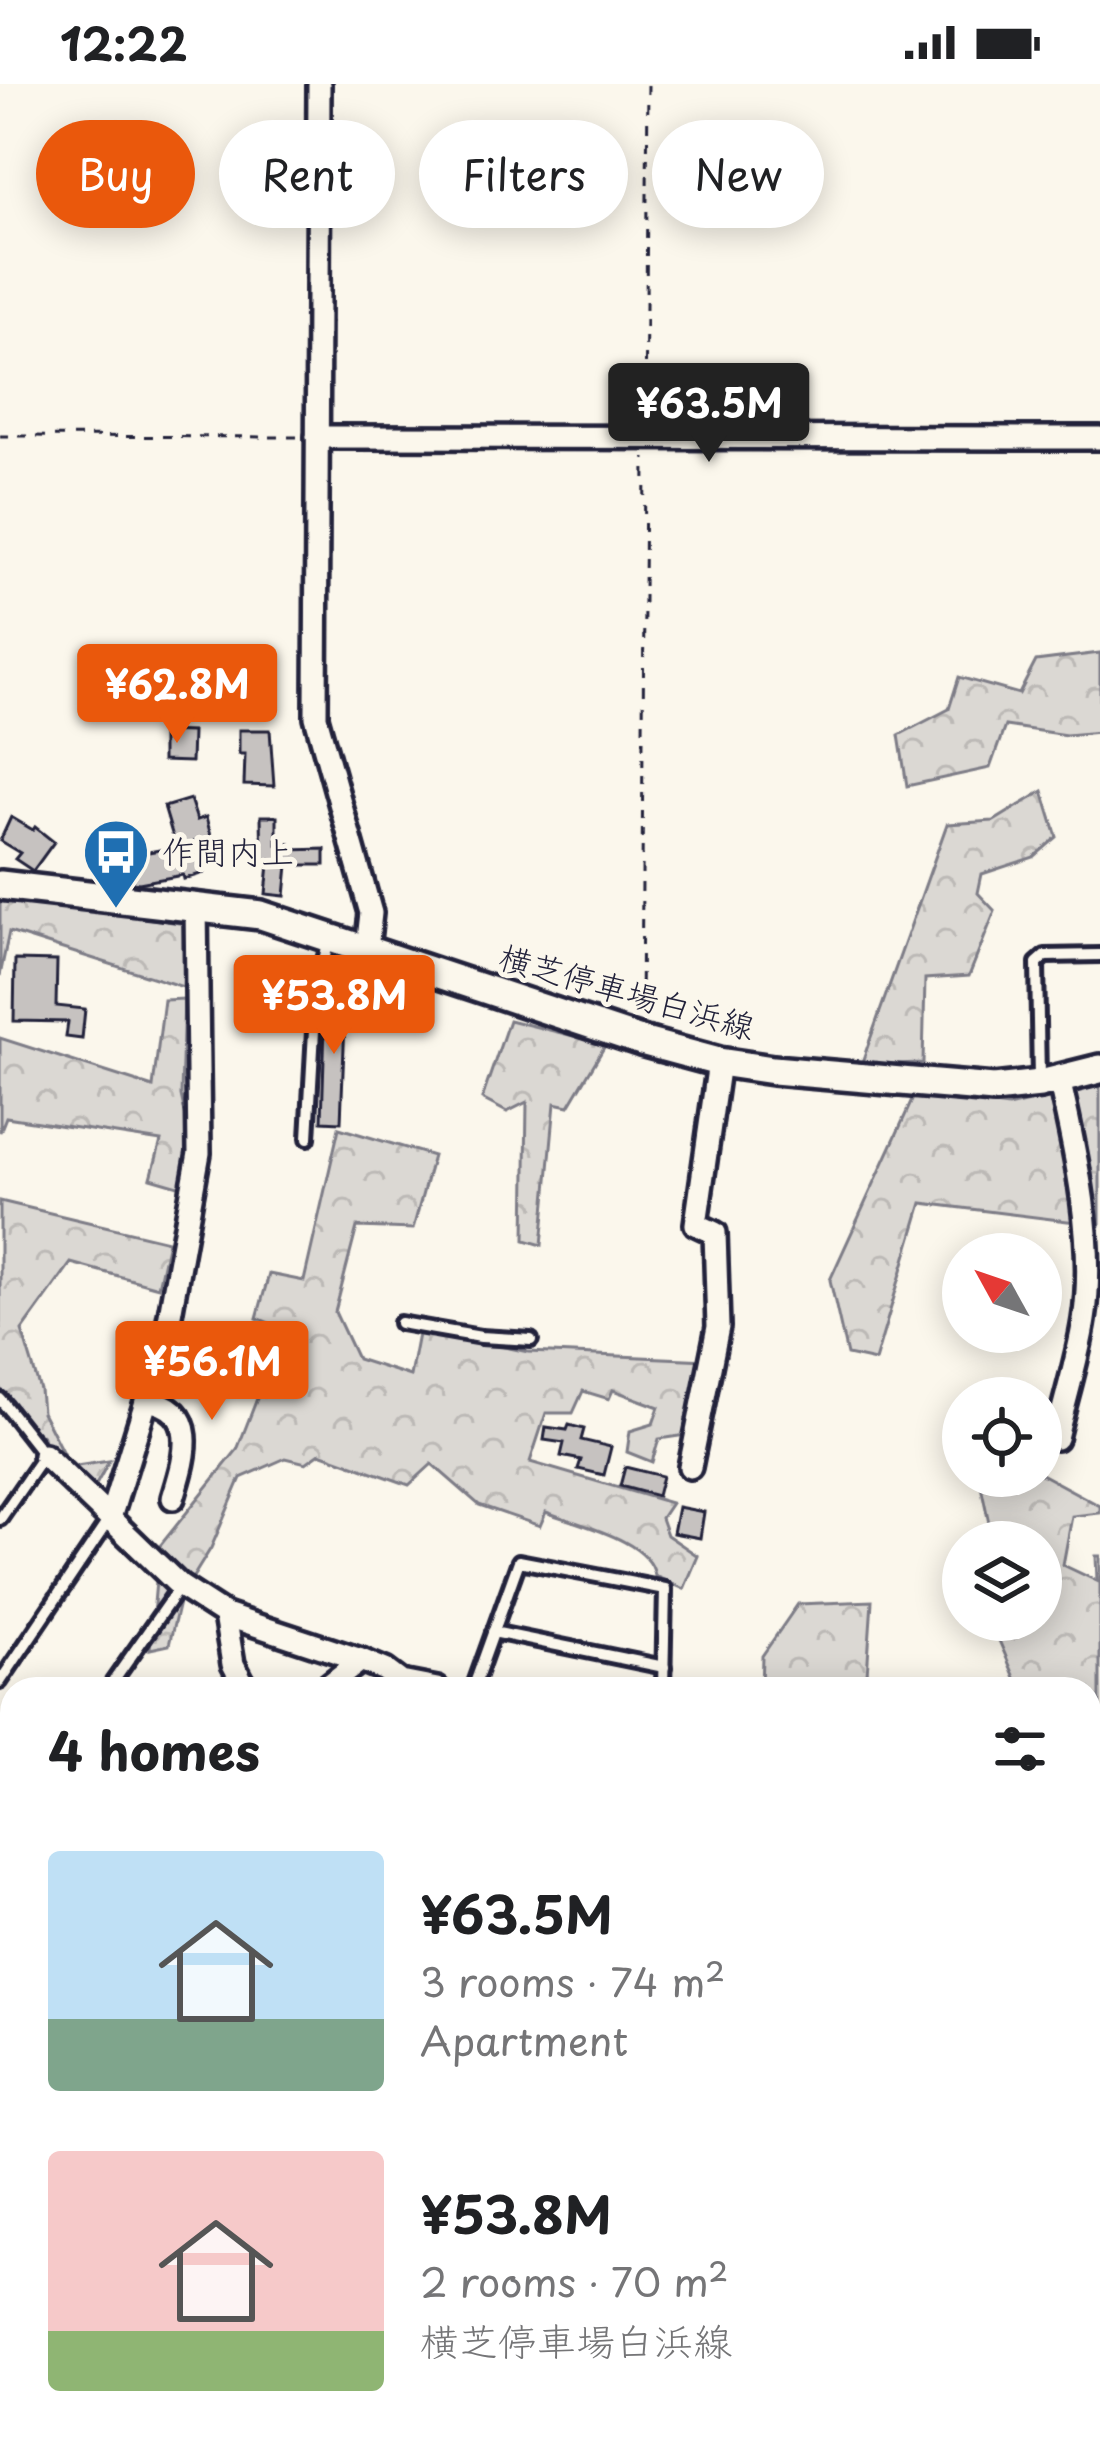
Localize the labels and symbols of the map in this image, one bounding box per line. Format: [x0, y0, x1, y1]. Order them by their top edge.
pin: ¥63.5M [611, 363, 807, 465]
pin: ¥62.8M [79, 644, 275, 746]
bus stop icon: 作間内上 [81, 817, 151, 911]
place label: 作間内上 [162, 825, 294, 875]
street label: 横芝停車場白浜線 [494, 930, 761, 1050]
pin: ¥53.8M [236, 955, 432, 1057]
north arrow [942, 1233, 1062, 1353]
pin: ¥56.1M [114, 1321, 310, 1423]

